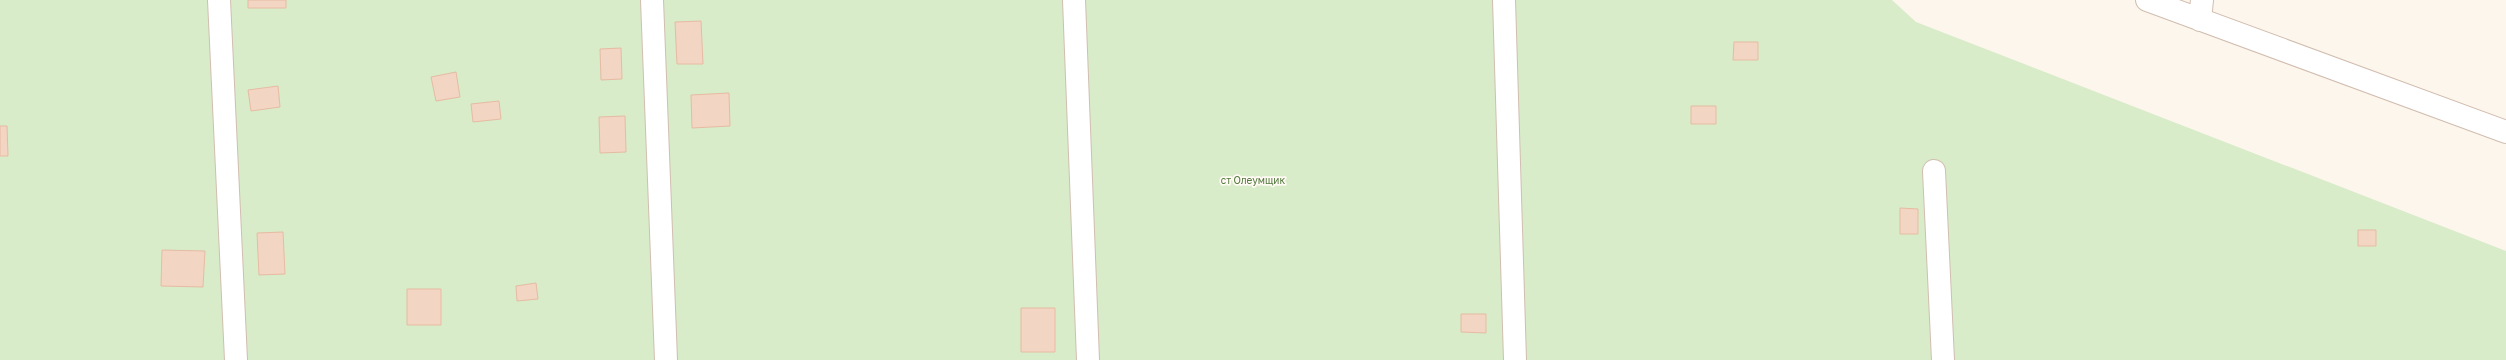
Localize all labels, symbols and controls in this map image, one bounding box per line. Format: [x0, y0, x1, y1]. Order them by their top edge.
park label: ст Олеумщик [1221, 174, 1285, 186]

